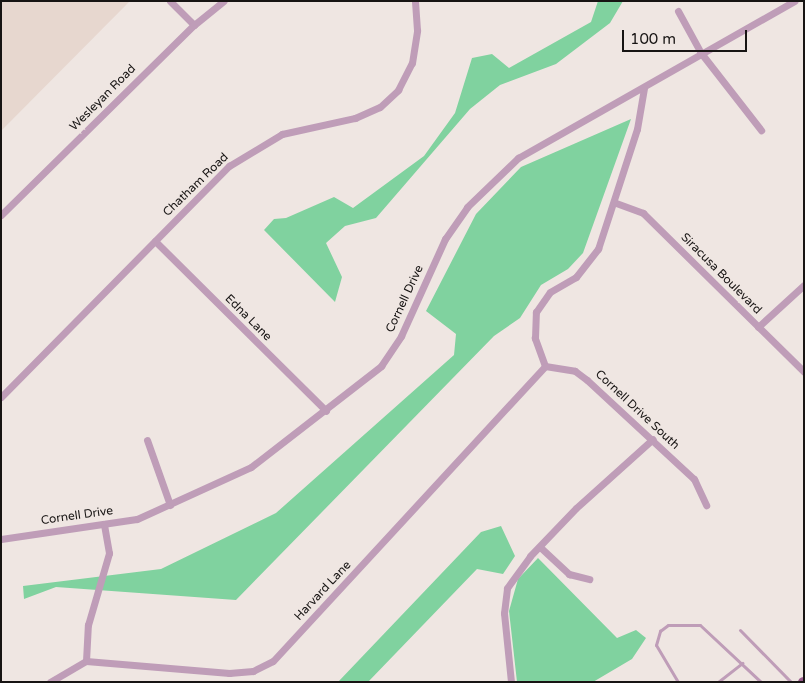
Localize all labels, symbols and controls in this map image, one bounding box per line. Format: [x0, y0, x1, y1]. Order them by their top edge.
scale bar [625, 20, 750, 52]
text: 100 m [630, 30, 676, 48]
street label: Wesleyan Road [67, 62, 139, 134]
street label: Chatham Road [160, 150, 232, 220]
street label: Siracusa Boulevard [678, 231, 764, 317]
street label: Cornell Drive [383, 263, 427, 335]
street label: Edna Lane [222, 292, 274, 344]
street label: Cornell Drive South [592, 367, 682, 453]
street label: Cornell Drive [40, 504, 114, 528]
street label: Harvard Lane [292, 558, 354, 624]

